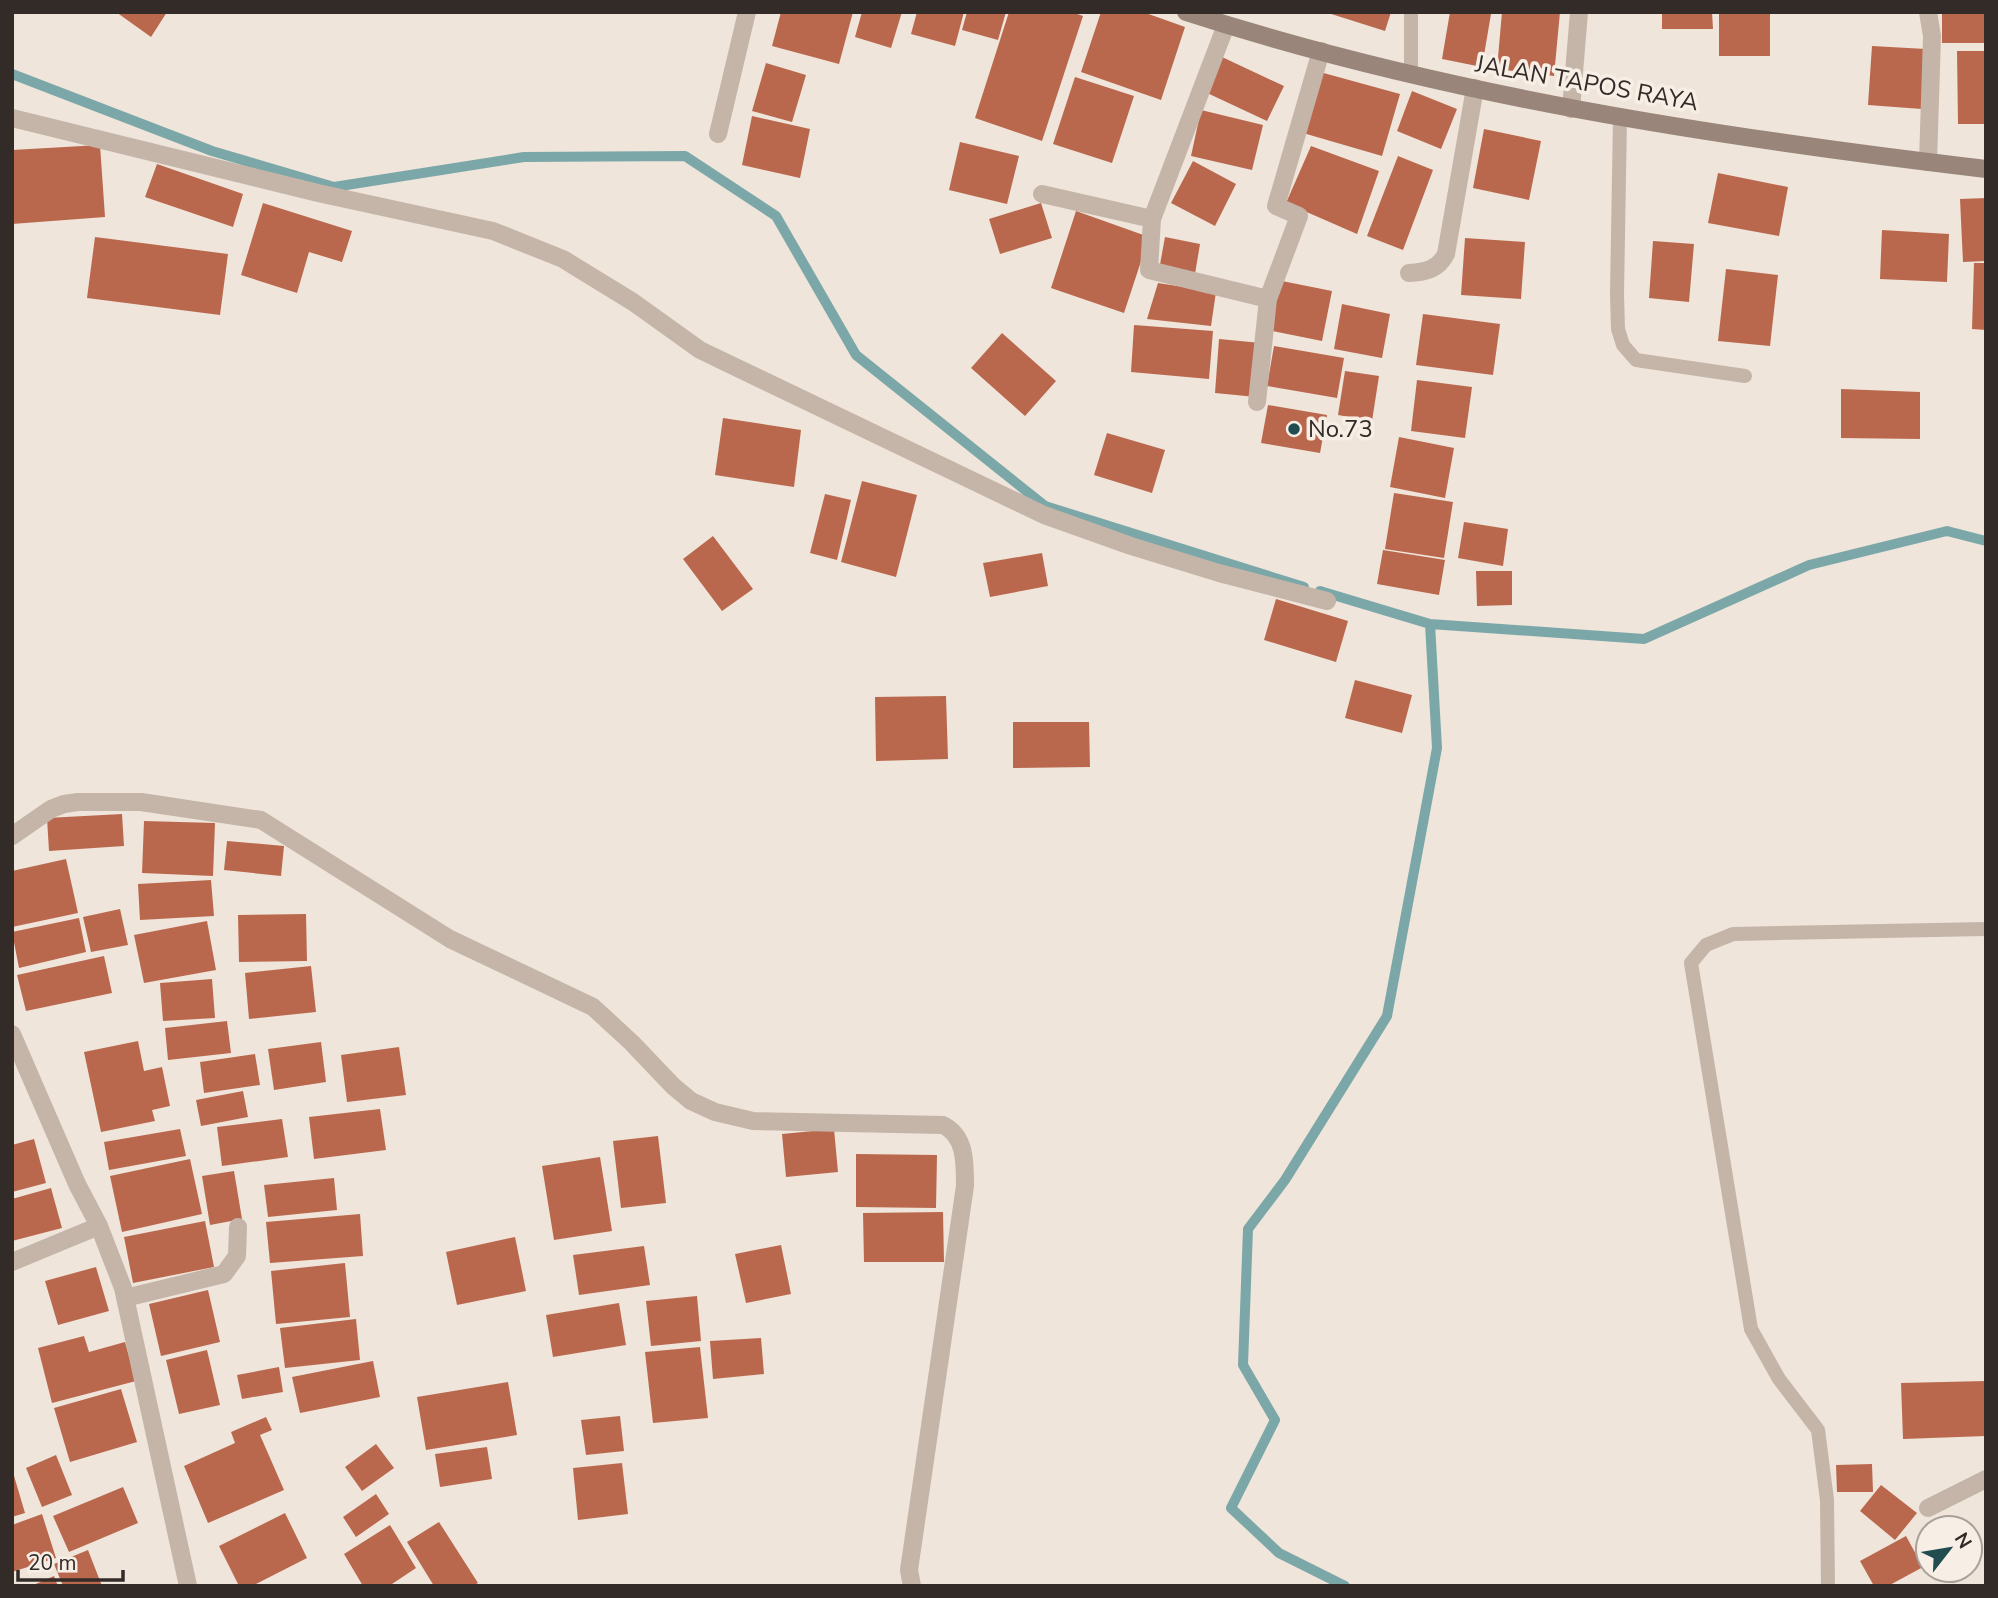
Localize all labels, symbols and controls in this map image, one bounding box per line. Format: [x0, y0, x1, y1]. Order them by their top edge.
street label: JALAN TAPOS RAYA [1472, 47, 1701, 118]
place label: No.73 [1308, 413, 1373, 445]
marker: No.73 [1286, 421, 1302, 437]
north arrow [1914, 1514, 1984, 1584]
text: N [1948, 1528, 1978, 1554]
scale bar [18, 1538, 122, 1582]
text: 20 m [28, 1549, 77, 1577]

